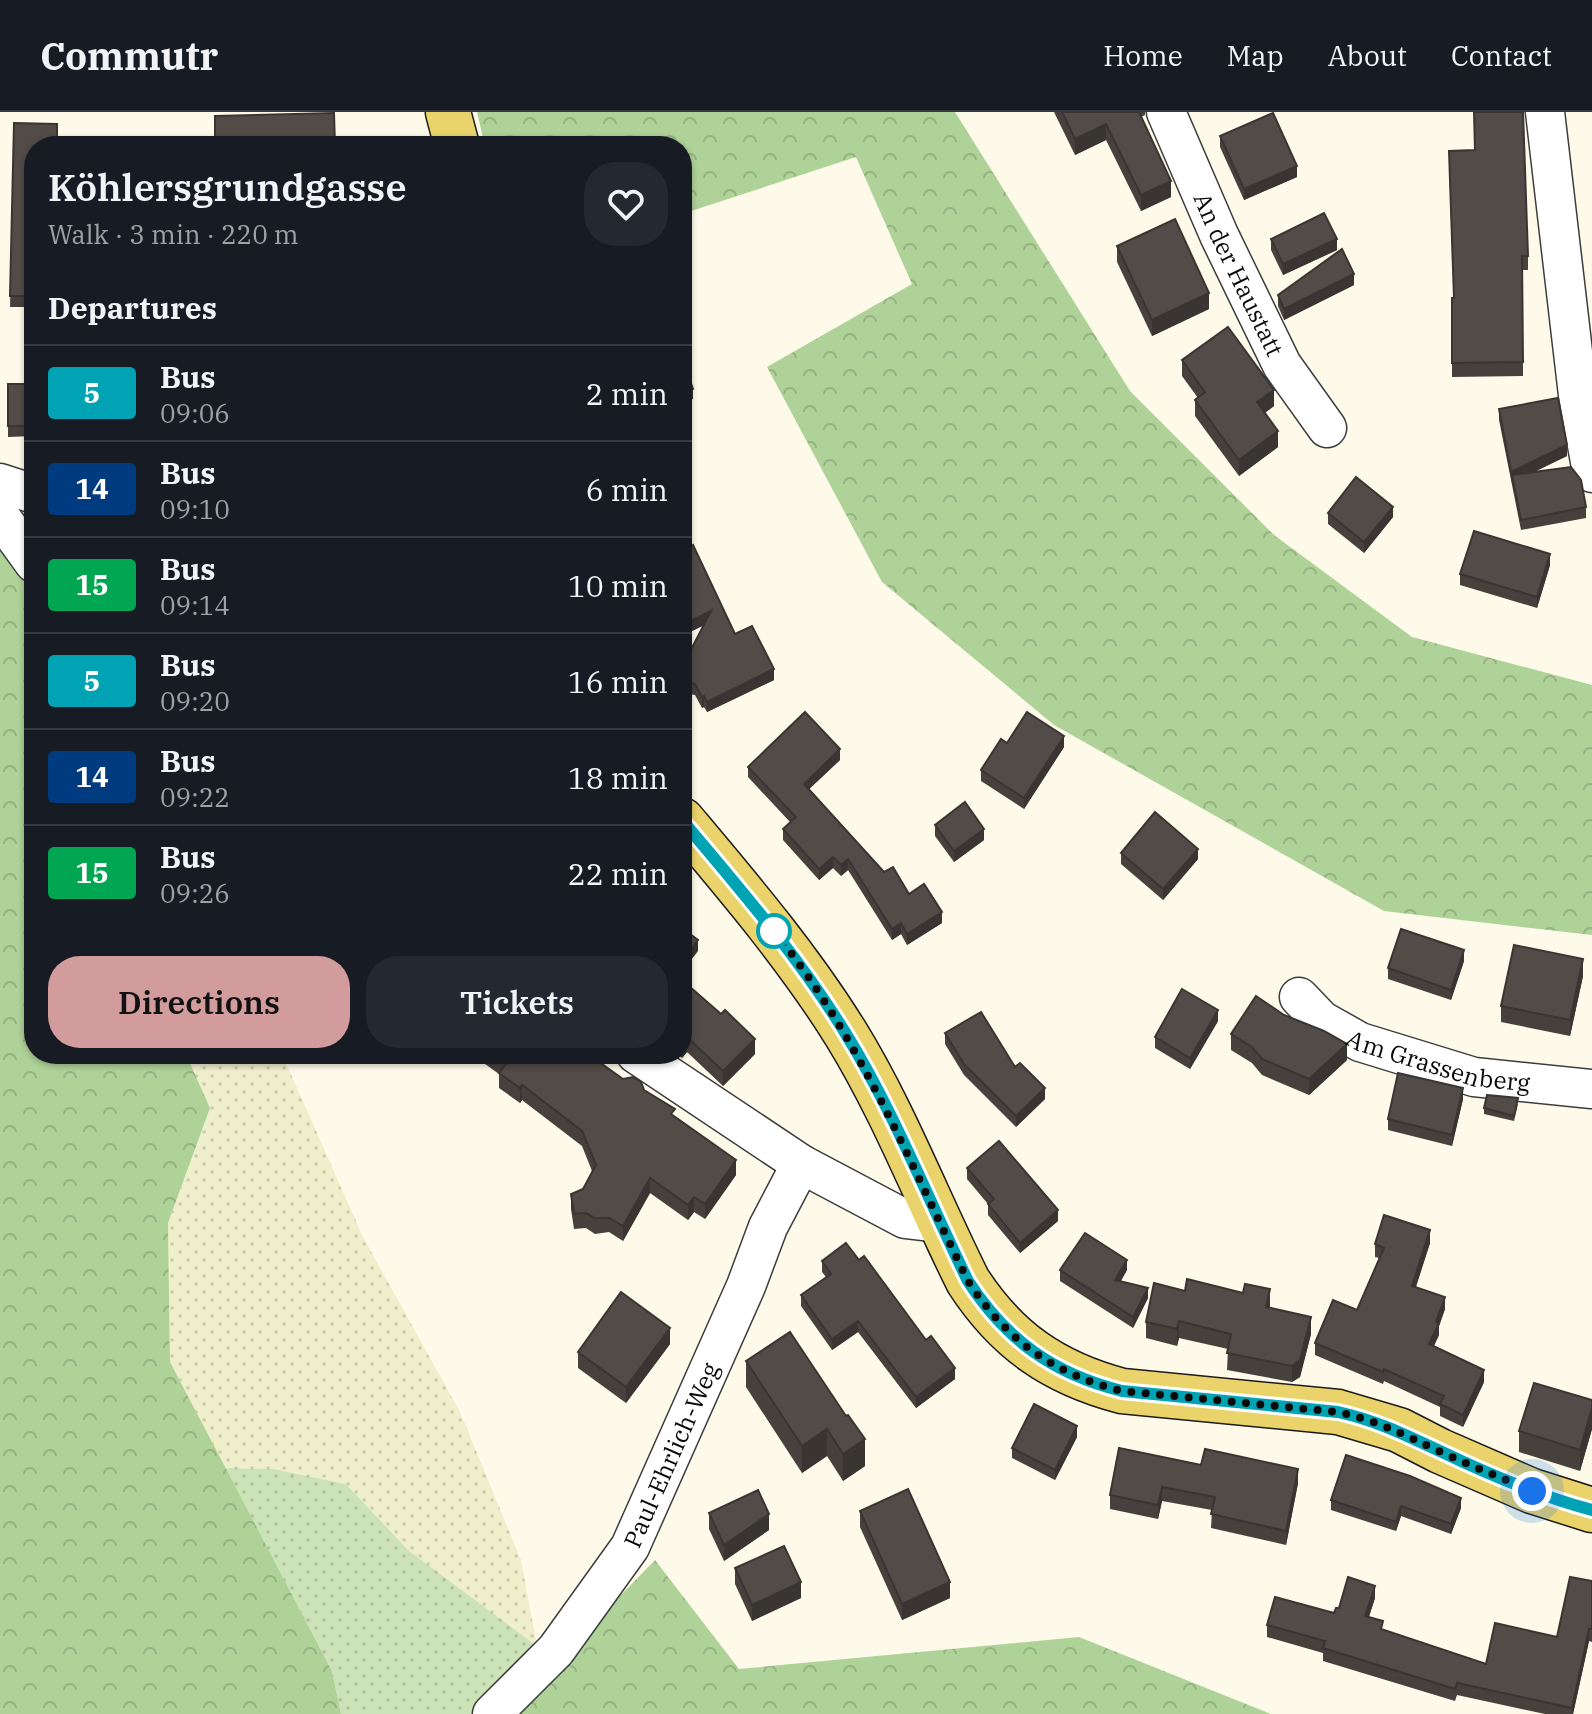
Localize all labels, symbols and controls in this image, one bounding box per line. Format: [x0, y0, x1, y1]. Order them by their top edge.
text: Commutr [40, 31, 218, 80]
text: Home [1103, 37, 1183, 74]
text: Map [1227, 37, 1284, 74]
text: About [1328, 37, 1407, 74]
text: Contact [1451, 37, 1552, 74]
text: Köhlersgrundgasse [48, 162, 407, 211]
button: heart [584, 162, 668, 246]
street label: An der Haustatt [1187, 188, 1291, 361]
text: Walk · 3 min · 220 m [48, 217, 299, 251]
text: Departures [48, 288, 217, 327]
text: Bus [160, 357, 215, 396]
text: 5 [84, 374, 100, 411]
text: 2 min [586, 374, 668, 413]
text: 09:06 [160, 396, 230, 430]
text: Bus [160, 453, 215, 492]
text: 14 [75, 470, 109, 507]
text: 6 min [586, 470, 668, 509]
text: 09:10 [160, 492, 230, 526]
text: Bus [160, 549, 215, 588]
text: 15 [75, 566, 109, 603]
text: 10 min [568, 566, 668, 605]
text: 09:14 [160, 588, 230, 622]
text: Bus [160, 645, 215, 684]
text: 5 [84, 662, 100, 699]
text: 16 min [568, 662, 668, 701]
text: 09:20 [160, 684, 230, 718]
text: Bus [160, 741, 215, 780]
text: 14 [75, 758, 109, 795]
text: 18 min [568, 758, 668, 797]
text: 09:22 [160, 780, 230, 814]
text: Bus [160, 837, 215, 876]
text: 15 [75, 854, 109, 891]
text: 22 min [568, 854, 668, 893]
text: 09:26 [160, 876, 230, 910]
unlabelled marker [757, 914, 791, 948]
button: Directions [48, 956, 350, 1048]
button: Tickets [366, 956, 668, 1048]
street label: Am Grassenberg [1341, 1022, 1532, 1099]
street label: Paul-Ehrlich-Weg [616, 1357, 726, 1553]
your location [1512, 1471, 1552, 1511]

